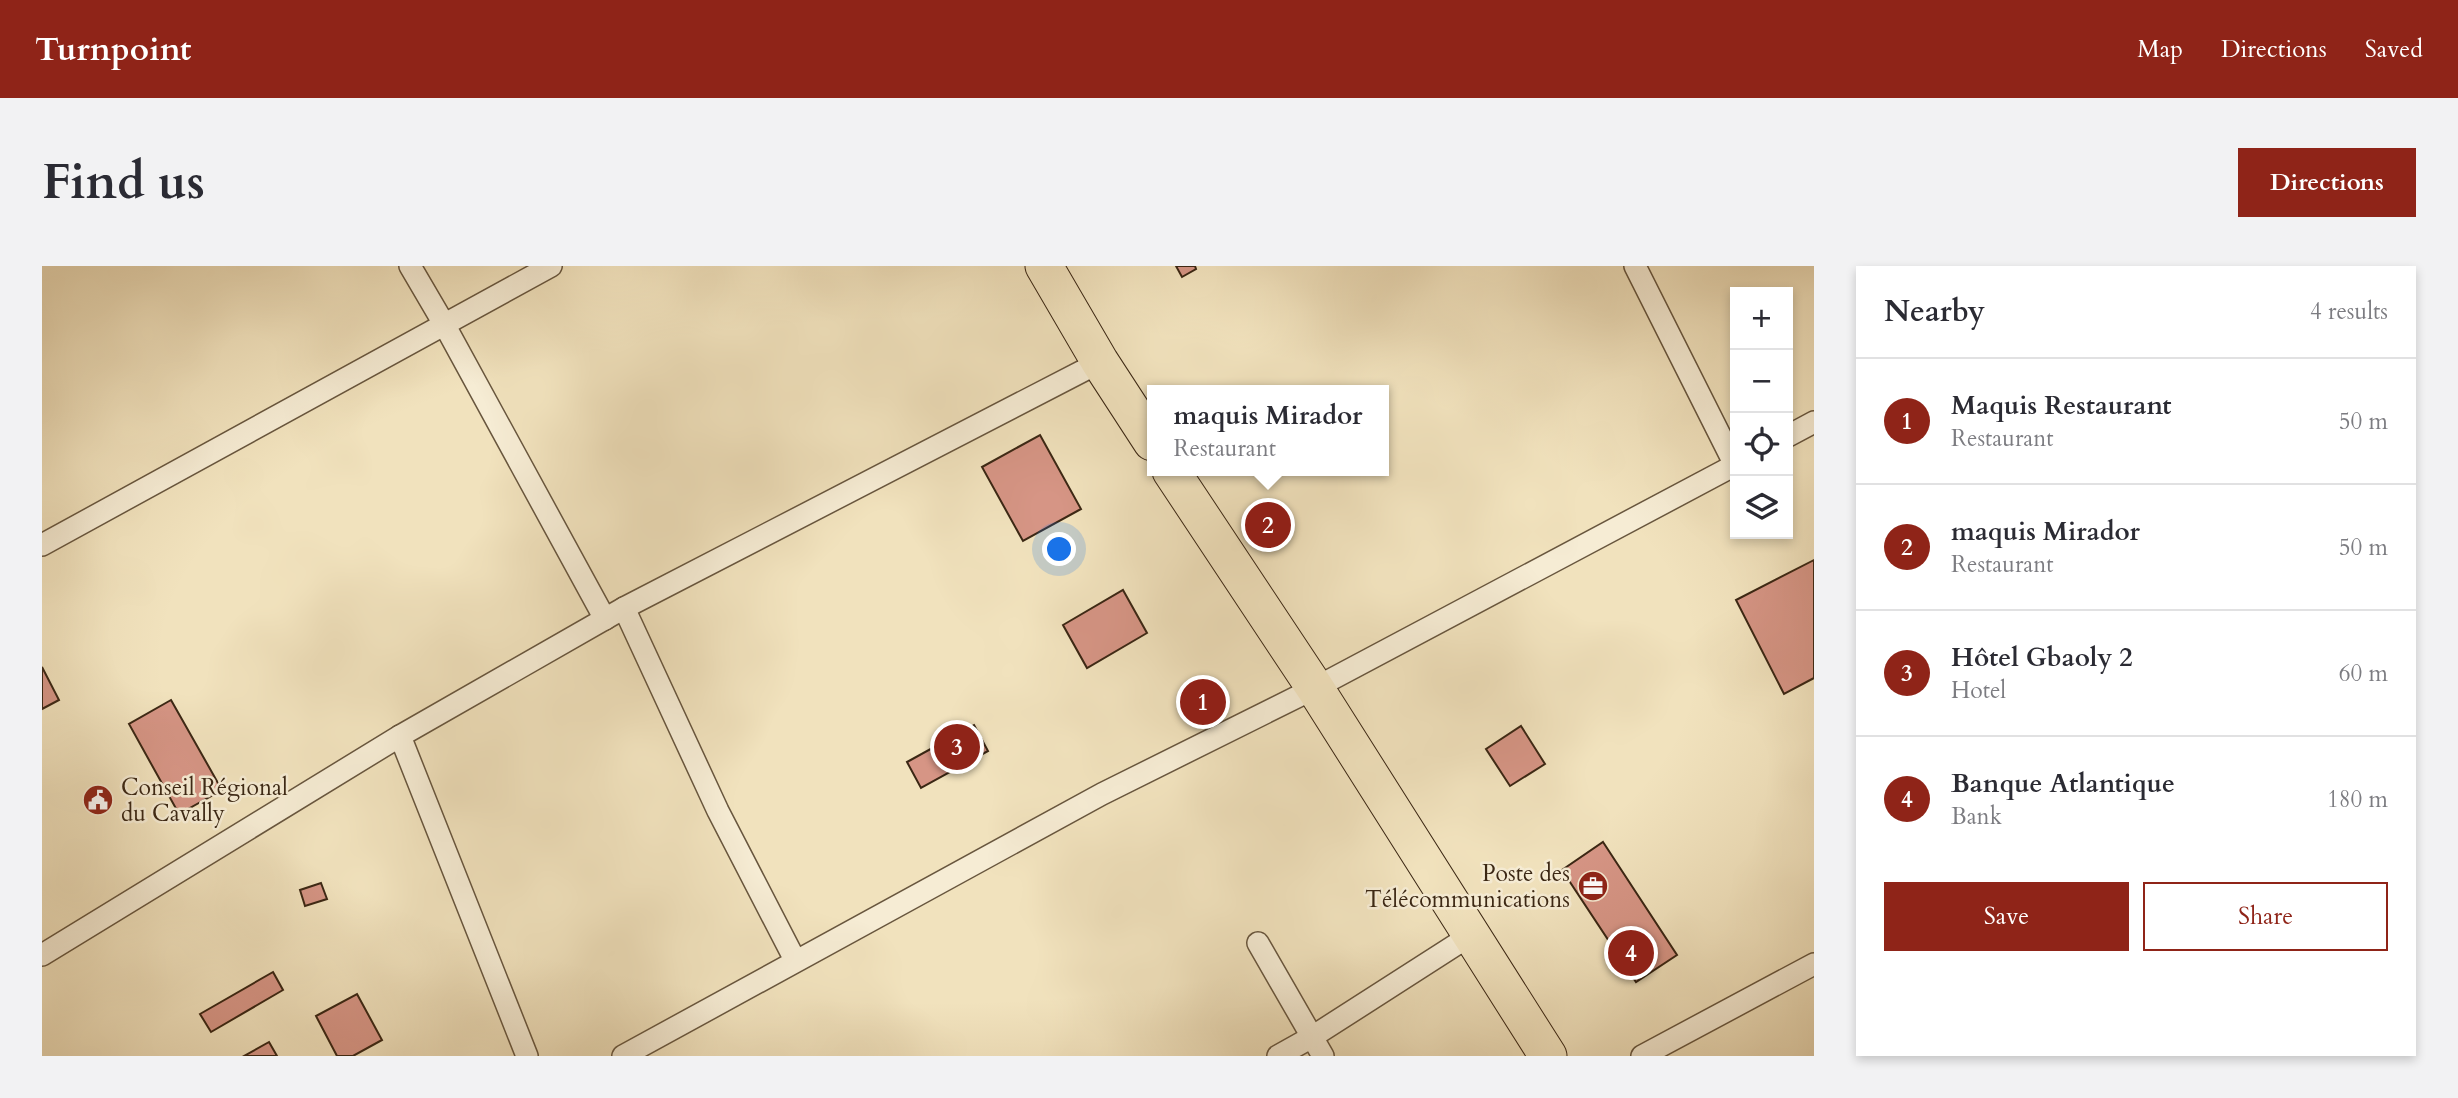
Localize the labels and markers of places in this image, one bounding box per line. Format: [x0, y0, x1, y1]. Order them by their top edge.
pin: 2 [1245, 499, 1291, 551]
pin: 1 [1180, 676, 1226, 728]
pin: 3 [934, 721, 980, 773]
place label: Conseil Régional du Cavally [121, 772, 288, 829]
public building icon: Conseil Régional du Cavally [81, 783, 115, 817]
place label: Poste des Télécommunications [1365, 858, 1570, 915]
office icon: Poste des Télécommunications [1576, 869, 1610, 903]
pin: 4 [1608, 927, 1654, 979]

